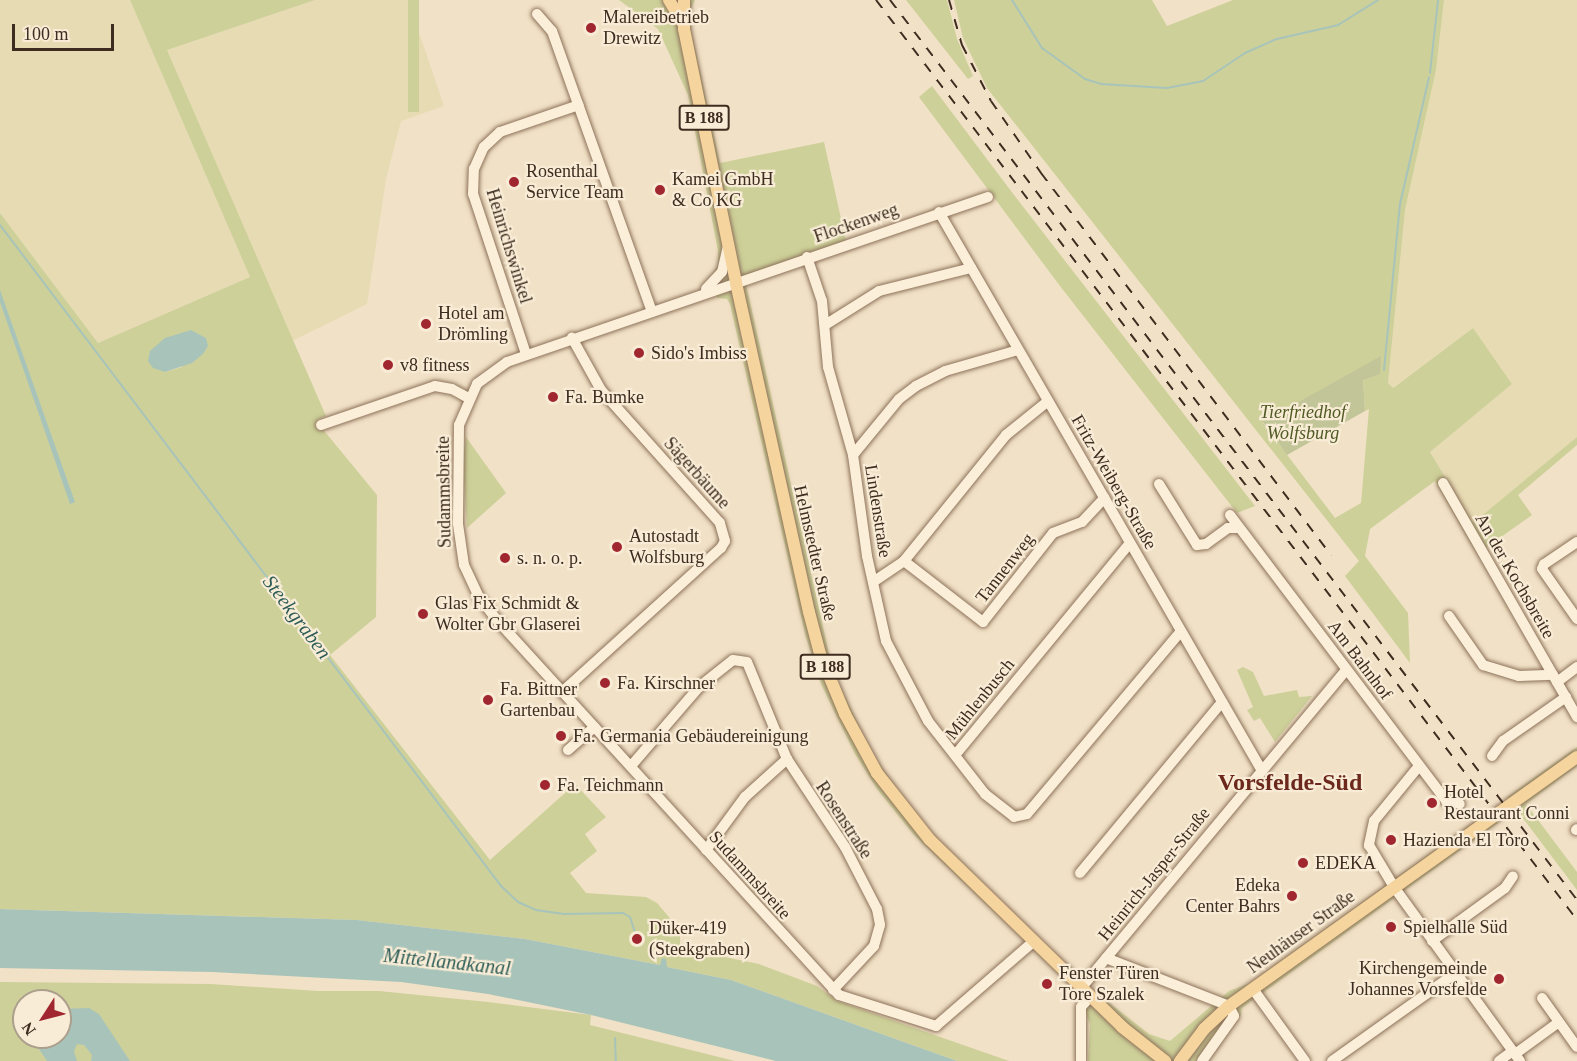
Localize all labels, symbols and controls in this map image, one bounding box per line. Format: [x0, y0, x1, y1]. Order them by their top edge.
place label: Malereibetrieb Drewitz [603, 7, 709, 50]
scale bar [15, 12, 117, 50]
marker: Malereibetrieb Drewitz [584, 21, 598, 35]
text: 100 m [23, 24, 69, 44]
road number: B 188 [678, 105, 730, 131]
place label: Rosenthal Service Team [526, 161, 624, 204]
place label: Kamei GmbH & Co KG [672, 169, 773, 212]
marker: Rosenthal Service Team [507, 175, 521, 189]
marker: Kamei GmbH & Co KG [653, 183, 667, 197]
street label: Heinrichswinkel [481, 186, 537, 306]
street label: Flockenweg [811, 198, 901, 248]
place label: Hotel am Drömling [438, 303, 508, 346]
marker: Hotel am Drömling [419, 317, 433, 331]
place label: Sido's Imbiss [651, 342, 747, 364]
marker: Sido's Imbiss [632, 346, 646, 360]
place label: v8 fitness [400, 354, 469, 376]
marker: v8 fitness [381, 358, 395, 372]
place label: Fa. Bumke [565, 386, 644, 408]
marker: Fa. Bumke [546, 390, 560, 404]
park label: Tierfriedhof Wolfsburg [1260, 402, 1346, 444]
street label: Fritz-Weiberg-Straße [1067, 411, 1161, 553]
street label: Sägerbäume [659, 433, 735, 513]
street label: Sudammsbreite [432, 436, 456, 548]
street label: Lindenstraße [860, 463, 896, 559]
street label: Helmstedter Straße [789, 483, 841, 623]
street label: An der Kochsbreite [1470, 510, 1560, 642]
place label: Autostadt Wolfsburg [629, 526, 704, 568]
street label: Tannenweg [971, 529, 1039, 607]
marker: Autostadt Wolfsburg [610, 540, 624, 554]
place label: s. n. o. p. [517, 547, 583, 569]
marker: s. n. o. p. [498, 551, 512, 565]
water label: Steekgraben [258, 570, 336, 664]
place label: Glas Fix Schmidt & Wolter Gbr Glaserei [435, 593, 580, 636]
marker: Glas Fix Schmidt & Wolter Gbr Glaserei [416, 607, 430, 621]
street label: Am Bahnhof [1323, 616, 1397, 704]
road number: B 188 [800, 654, 850, 680]
street label: Mühlenbusch [941, 654, 1019, 744]
place label: Fa. Kirschner [617, 672, 715, 694]
marker: Fa. Kirschner [598, 676, 612, 690]
place label: Fa. Bittner Gartenbau [500, 679, 577, 722]
marker: Fa. Bittner Gartenbau [481, 693, 495, 707]
place label: Fa. Germania Gebäudereinigung [573, 725, 808, 747]
marker: Fa. Germania Gebäudereinigung [554, 729, 568, 743]
district label: Vorsfelde-Süd [1218, 769, 1362, 797]
place label: Fa. Teichmann [557, 774, 664, 796]
street label: Rosenstraße [811, 777, 877, 863]
marker: Fa. Teichmann [538, 778, 552, 792]
place label: Hotel Restaurant Conni [1444, 782, 1569, 824]
marker: Hotel Restaurant Conni [1425, 796, 1439, 810]
street label: Heinrich-Jasper-Straße [1094, 803, 1214, 945]
street label: Sudammsbreite [705, 826, 795, 924]
place label: Hazienda El Toro [1403, 829, 1530, 851]
marker: Hazienda El Toro [1384, 833, 1398, 847]
place label: EDEKA [1315, 852, 1376, 874]
marker: EDEKA [1296, 856, 1310, 870]
place label: Edeka Center Bahrs [1186, 875, 1280, 918]
street label: Neuhäuser Straße [1243, 886, 1359, 978]
marker: Edeka Center Bahrs [1285, 889, 1299, 903]
place label: Spielhalle Süd [1403, 916, 1507, 938]
place label: Düker-419 (Steekgraben) [649, 918, 750, 960]
marker: Spielhalle Süd [1384, 920, 1398, 934]
marker: Düker-419 (Steekgraben) [630, 932, 644, 946]
water label: Mittellandkanal [382, 943, 512, 981]
place label: Kirchengemeinde Johannes Vorsfelde [1348, 958, 1487, 1000]
place label: Fenster Türen Tore Szalek [1059, 963, 1159, 1006]
marker: Kirchengemeinde Johannes Vorsfelde [1492, 972, 1506, 986]
marker: Fenster Türen Tore Szalek [1040, 977, 1054, 991]
north arrow [12, 989, 72, 1049]
text: N [18, 1019, 39, 1038]

